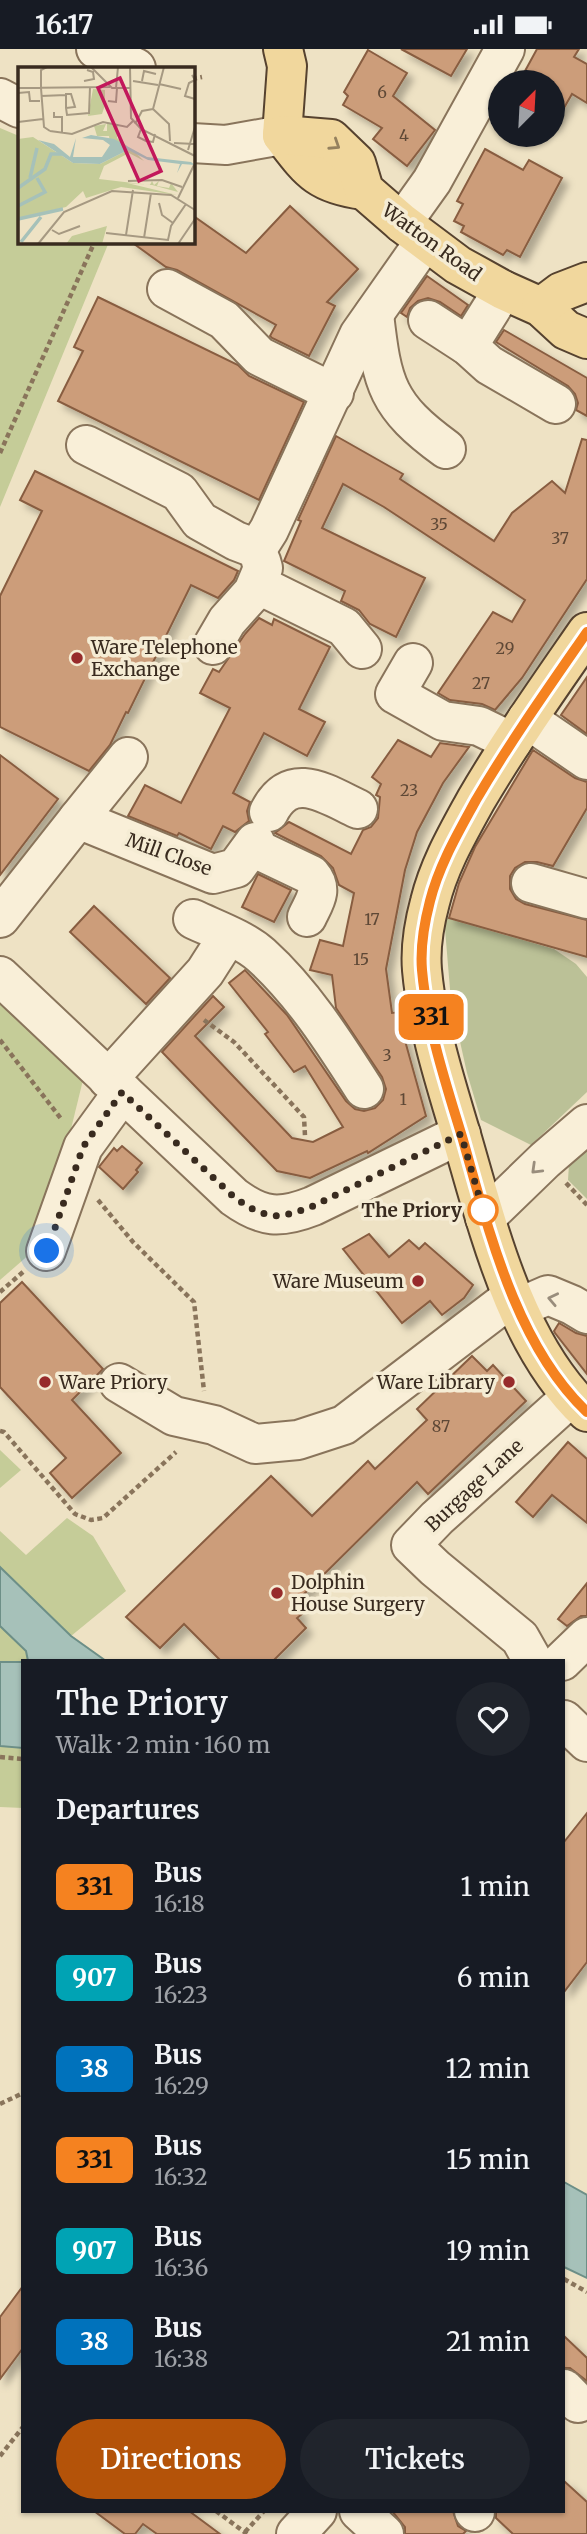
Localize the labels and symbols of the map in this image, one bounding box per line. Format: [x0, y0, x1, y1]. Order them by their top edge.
inset map [18, 67, 194, 243]
north arrow [488, 70, 565, 147]
house number: 6 [377, 82, 387, 102]
house number: 4 [399, 125, 409, 145]
one-way arrow [328, 137, 341, 150]
street label: Watton Road [377, 197, 486, 286]
house number: 35 [430, 514, 448, 534]
house number: 37 [551, 528, 569, 548]
place label: Ware Telephone Exchange [90, 635, 238, 681]
house number: 29 [496, 638, 514, 658]
marker: Ware Telephone Exchange [69, 650, 85, 666]
house number: 27 [472, 673, 490, 693]
house number: 23 [400, 780, 418, 800]
street label: Mill Close [123, 827, 215, 881]
house number: 17 [364, 909, 380, 929]
house number: 15 [353, 949, 369, 969]
line badge: 331 [391, 994, 471, 1040]
house number: 3 [382, 1045, 392, 1065]
house number: 1 [399, 1089, 407, 1109]
one-way arrow [531, 1161, 544, 1174]
marker: The Priory [468, 1195, 498, 1225]
place label: The Priory [361, 1198, 463, 1222]
your location [29, 1233, 64, 1268]
place label: Ware Museum [272, 1269, 404, 1293]
marker: Ware Museum [410, 1273, 426, 1289]
one-way arrow [547, 1292, 559, 1307]
place label: Ware Priory [58, 1370, 168, 1394]
place label: Ware Library [376, 1370, 495, 1394]
marker: Ware Priory [37, 1374, 53, 1390]
marker: Ware Library [501, 1374, 517, 1390]
house number: 87 [432, 1416, 450, 1436]
street label: Burgage Lane [420, 1434, 528, 1536]
place label: Dolphin House Surgery [291, 1570, 425, 1616]
marker: Dolphin House Surgery [269, 1585, 285, 1601]

